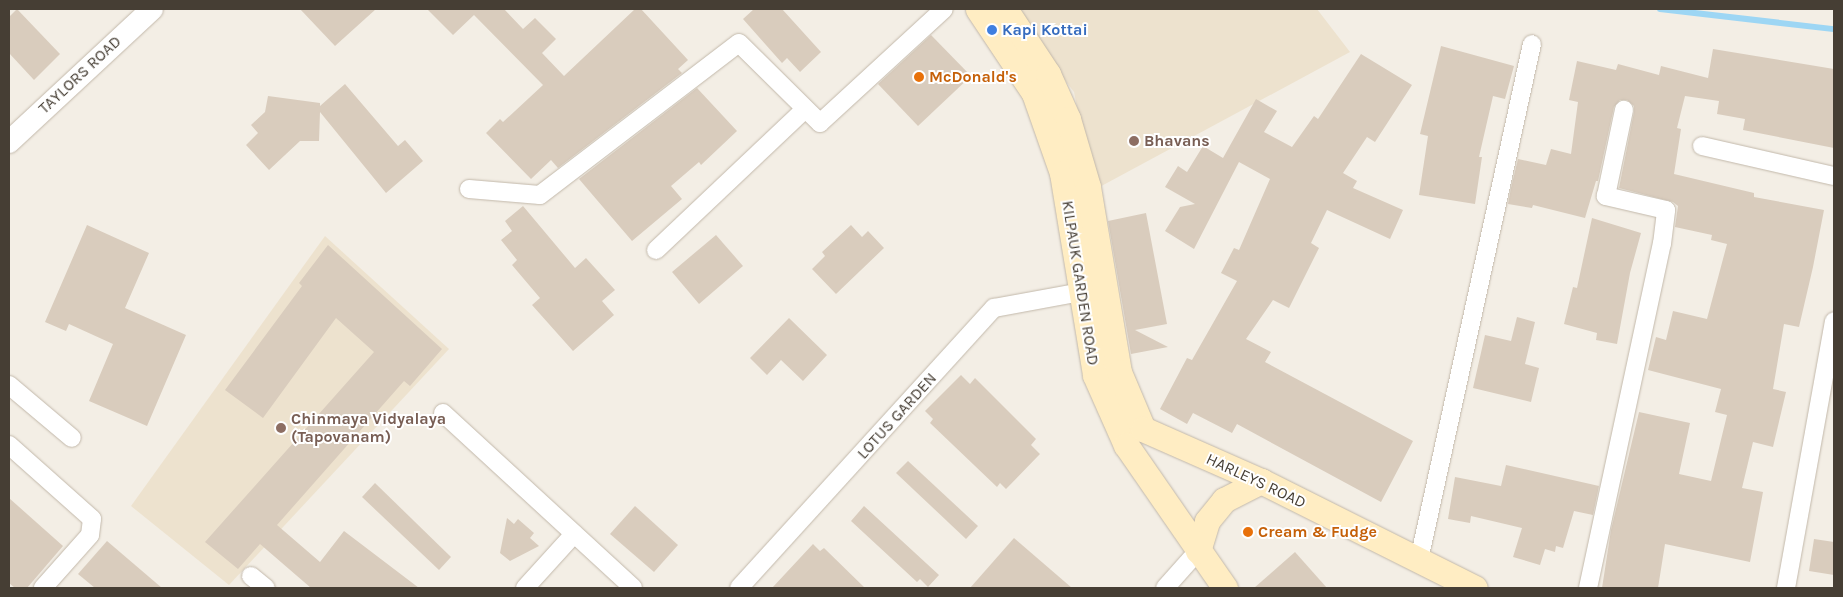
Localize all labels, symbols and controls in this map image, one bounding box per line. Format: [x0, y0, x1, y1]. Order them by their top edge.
place label: Kapi Kottai [1002, 20, 1088, 40]
marker: Kapi Kottai [986, 24, 998, 36]
street label: TAYLORS ROAD [35, 32, 125, 118]
place label: McDonald's [929, 67, 1017, 87]
marker: McDonald's [913, 71, 925, 83]
place label: Bhavans [1144, 131, 1210, 151]
marker: Bhavans [1128, 135, 1140, 147]
street label: KILPAUK GARDEN ROAD [1057, 199, 1103, 367]
street label: LOTUS GARDEN [853, 369, 941, 463]
place label: Chinmaya Vidyalaya (Tapovanam) [291, 409, 446, 447]
marker: Chinmaya Vidyalaya (Tapovanam) [275, 422, 287, 434]
street label: HARLEYS ROAD [1203, 450, 1309, 512]
place label: Cream & Fudge [1258, 522, 1377, 542]
marker: Cream & Fudge [1242, 526, 1254, 538]

